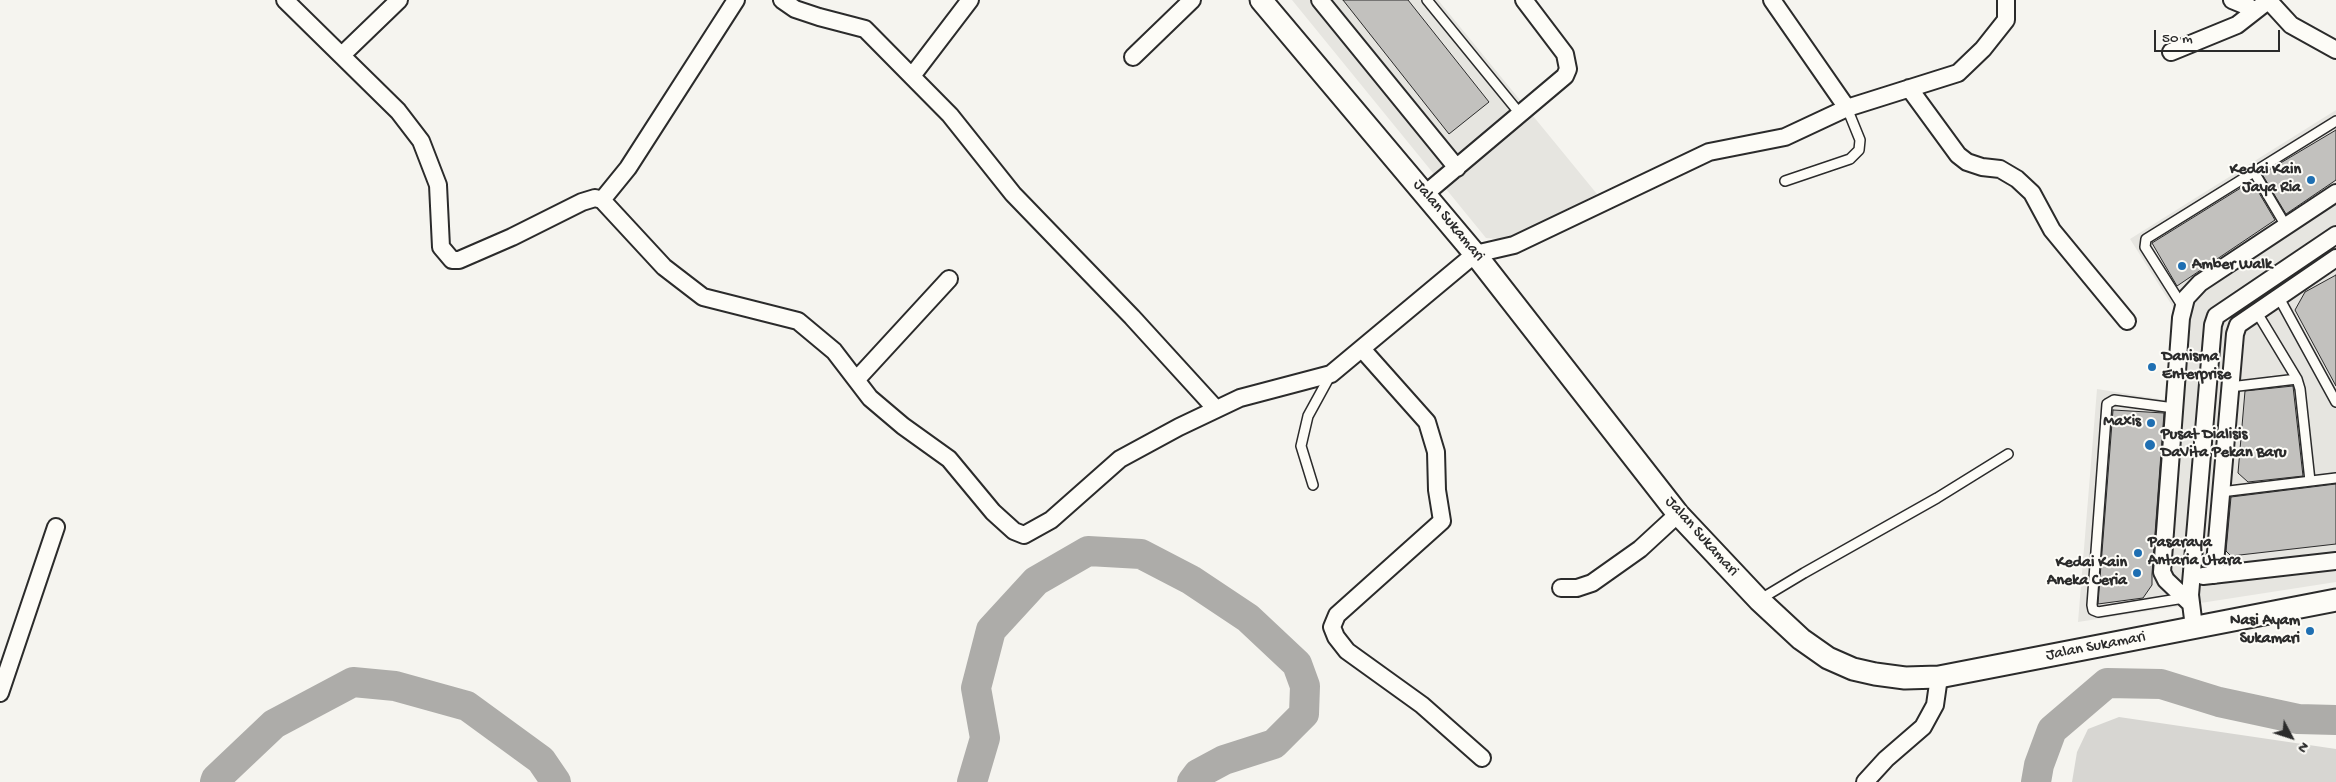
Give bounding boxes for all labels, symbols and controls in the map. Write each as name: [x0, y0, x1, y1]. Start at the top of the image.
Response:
scale bar: [2156, 20, 2282, 52]
text: 50 m: [2162, 30, 2193, 48]
place label: Kedai Kain Jaya Ria: [2230, 161, 2301, 199]
marker: Kedai Kain Jaya Ria: [2305, 174, 2317, 186]
street label: Jalan Sukamari: [1408, 176, 1488, 266]
place label: Amber Walk: [2192, 256, 2272, 276]
marker: Amber Walk: [2176, 260, 2188, 272]
place label: Danisma Enterprise: [2162, 348, 2231, 386]
marker: Danisma Enterprise: [2146, 361, 2158, 373]
place label: Maxis: [2103, 413, 2141, 433]
marker: Maxis: [2145, 417, 2157, 429]
place label: Pusat Dialisis DaVita Pekan Baru: [2161, 426, 2287, 464]
marker: Pusat Dialisis DaVita Pekan Baru: [2143, 438, 2157, 452]
street label: Jalan Sukamari: [1660, 493, 1742, 581]
place label: Pasaraya Antaria Utara: [2148, 534, 2241, 572]
marker: Pasaraya Antaria Utara: [2132, 547, 2144, 559]
place label: Kedai Kain Aneka Ceria: [2047, 554, 2127, 592]
marker: Kedai Kain Aneka Ceria: [2131, 567, 2143, 579]
place label: Nasi Ayam Sukamari: [2230, 612, 2300, 650]
marker: Nasi Ayam Sukamari: [2304, 625, 2316, 637]
street label: Jalan Sukamari: [2044, 628, 2148, 666]
north arrow: [2266, 712, 2316, 762]
text: N: [2293, 738, 2312, 756]

